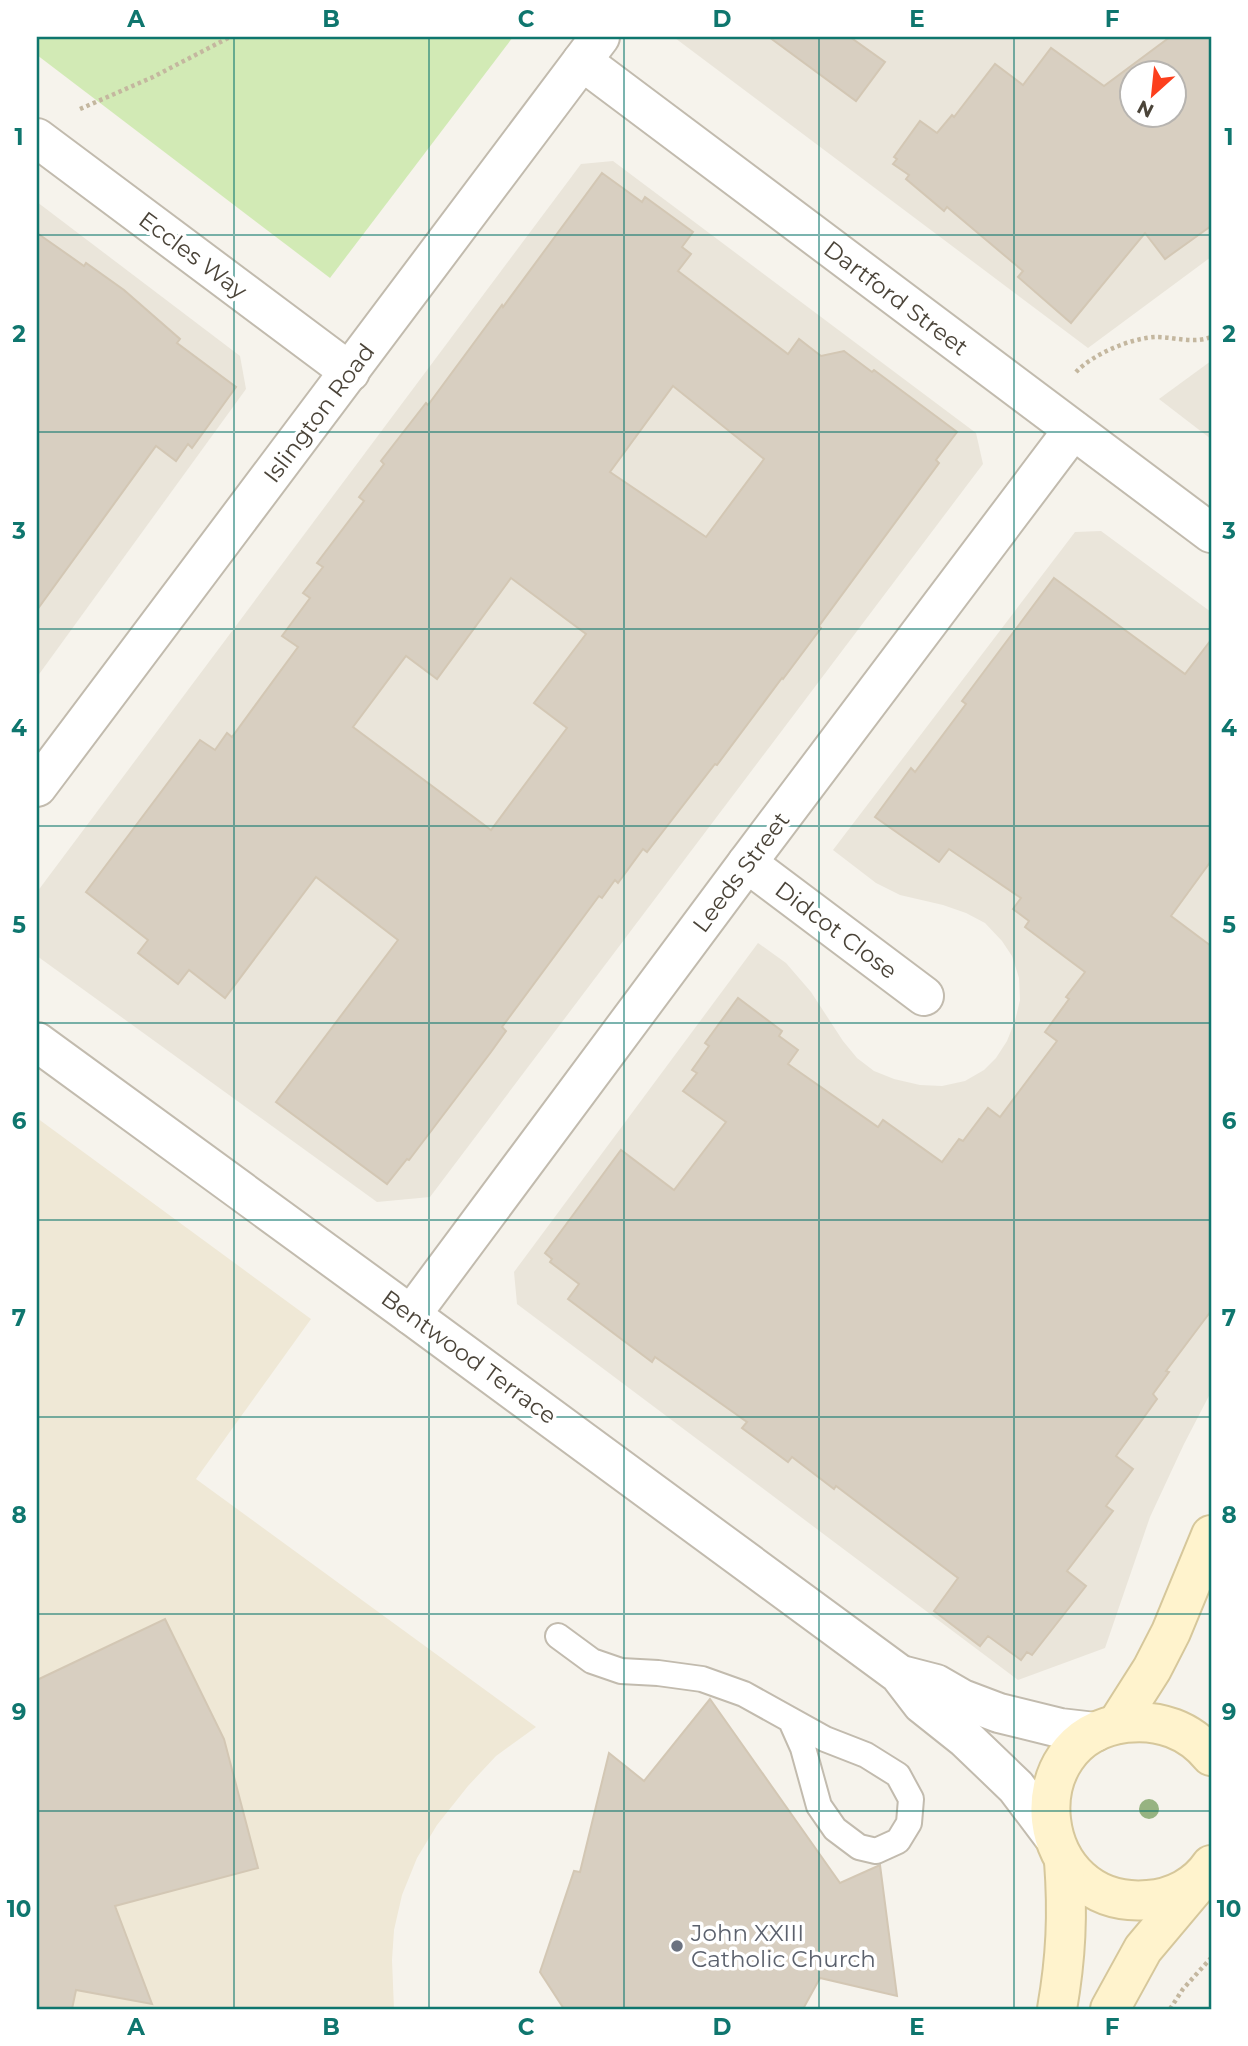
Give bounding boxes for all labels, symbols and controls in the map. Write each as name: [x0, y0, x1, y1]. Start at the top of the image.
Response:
text: A: [126, 5, 145, 33]
text: B: [322, 5, 340, 33]
text: C: [518, 5, 535, 33]
text: D: [713, 5, 732, 33]
text: E: [909, 5, 925, 33]
text: F: [1105, 5, 1120, 33]
north arrow: [1118, 60, 1188, 130]
text: N: [1133, 95, 1158, 122]
text: 1: [14, 123, 24, 151]
text: 1: [1224, 123, 1234, 151]
street label: Eccles Way: [133, 205, 253, 305]
street label: Dartford Street: [818, 235, 974, 361]
text: 2: [12, 320, 26, 348]
text: 2: [1222, 320, 1236, 348]
street label: Islington Road: [258, 338, 380, 488]
text: 3: [11, 517, 26, 545]
text: 3: [1221, 517, 1236, 545]
text: 4: [11, 714, 27, 742]
text: 4: [1221, 714, 1237, 742]
street label: Leeds Street: [687, 806, 795, 938]
street label: Didcot Close: [770, 875, 902, 985]
text: 5: [12, 911, 26, 939]
text: 5: [1222, 911, 1236, 939]
text: 6: [12, 1107, 27, 1135]
text: 6: [1222, 1107, 1237, 1135]
street label: Bentwood Terrace: [376, 1284, 562, 1430]
text: 7: [12, 1304, 26, 1332]
text: 7: [1222, 1304, 1236, 1332]
text: 8: [11, 1501, 27, 1529]
text: 8: [1221, 1501, 1237, 1529]
text: 9: [12, 1698, 26, 1726]
text: 9: [1222, 1698, 1236, 1726]
text: 10: [7, 1895, 31, 1923]
text: 10: [1217, 1895, 1241, 1923]
place label: John XXIII Catholic Church: [690, 1919, 876, 1973]
marker: John XXIII Catholic Church: [669, 1938, 685, 1954]
text: A: [126, 2013, 145, 2041]
text: B: [322, 2013, 340, 2041]
text: C: [518, 2013, 535, 2041]
text: D: [713, 2013, 732, 2041]
text: E: [909, 2013, 925, 2041]
text: F: [1105, 2013, 1120, 2041]

